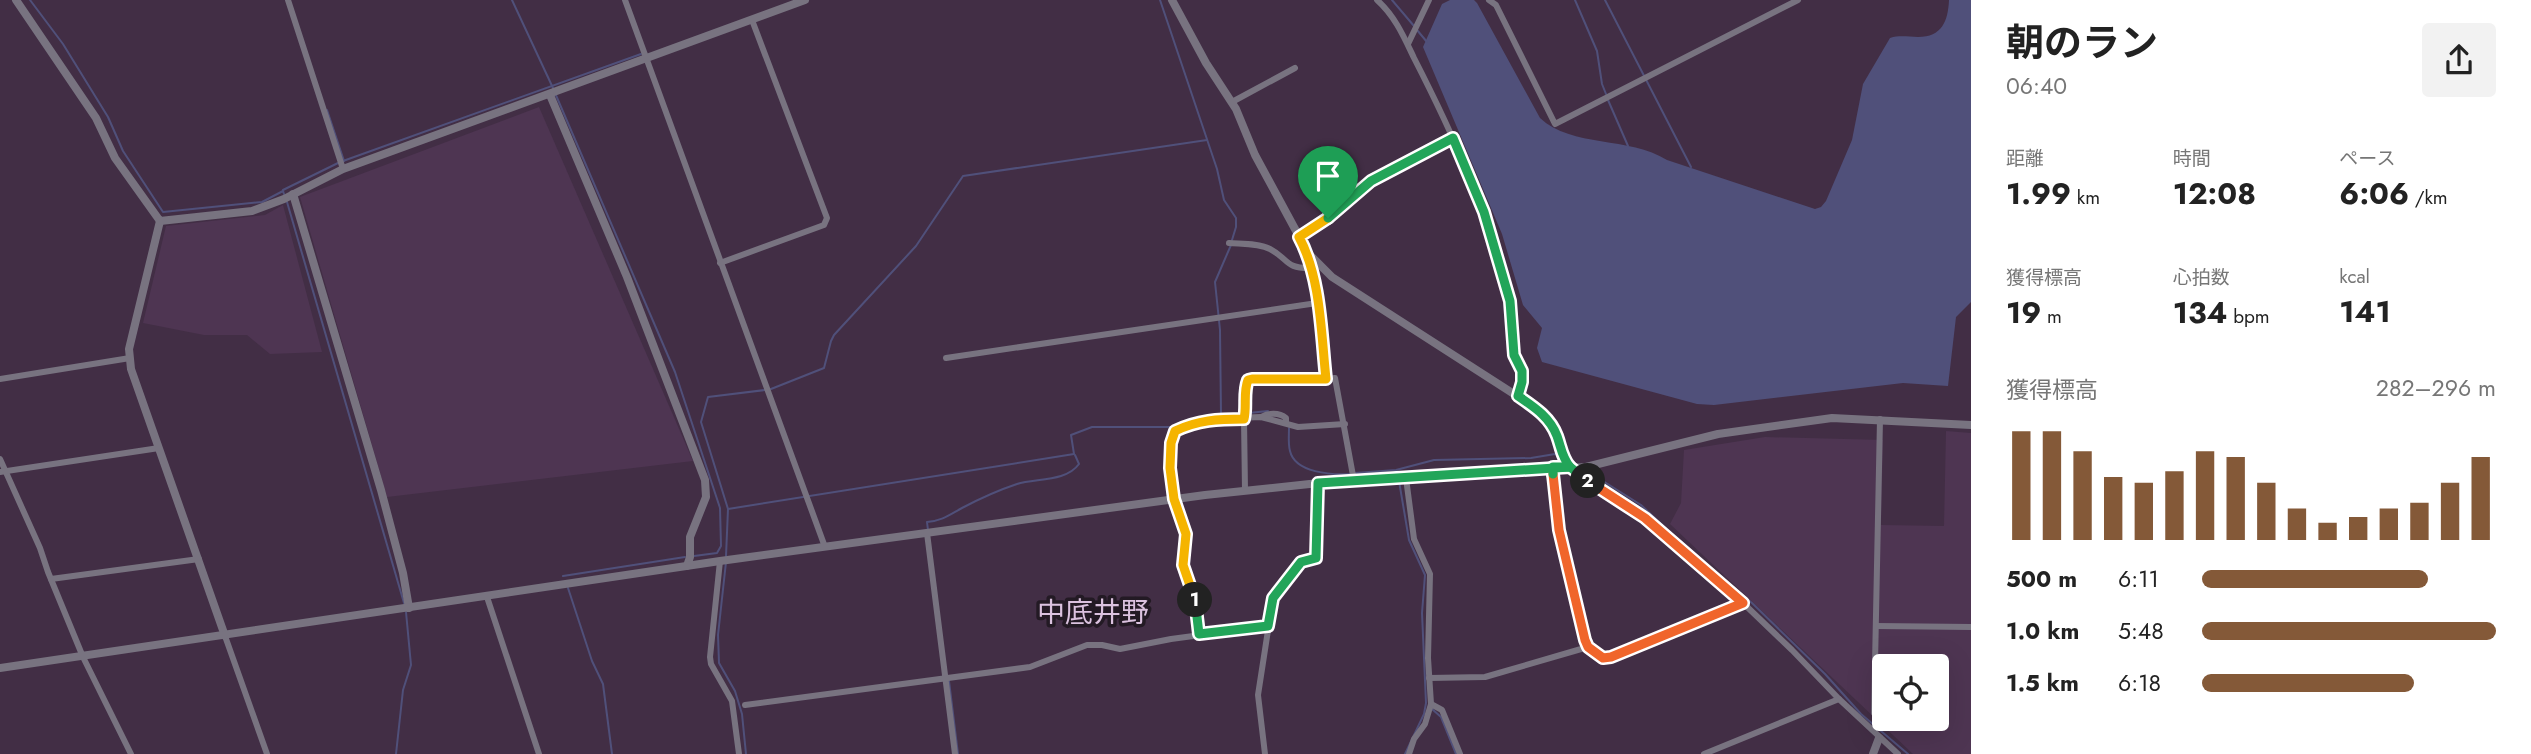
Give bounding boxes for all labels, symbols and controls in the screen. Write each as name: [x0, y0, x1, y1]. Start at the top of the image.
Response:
text: 朝のラン: [2006, 15, 2158, 70]
button: share: [2422, 23, 2496, 97]
text: 06:40: [2006, 69, 2067, 103]
text: 距離: [2006, 145, 2044, 172]
text: 時間: [2173, 145, 2211, 172]
text: ペース: [2339, 145, 2395, 172]
pin: [1298, 146, 1358, 218]
icon: arrive: [1309, 157, 1347, 195]
text: 1.99: [2006, 172, 2071, 215]
text: 12:08: [2173, 172, 2256, 215]
text: 6:06: [2339, 172, 2409, 215]
text: km: [2071, 184, 2100, 211]
text: /km: [2409, 184, 2448, 211]
text: kcal: [2339, 263, 2370, 290]
text: 獲得標高: [2006, 264, 2082, 291]
text: 心拍数: [2173, 264, 2230, 291]
text: 141: [2339, 290, 2391, 333]
text: 19: [2006, 291, 2041, 334]
text: 134: [2173, 291, 2228, 334]
text: m: [2041, 303, 2062, 330]
text: bpm: [2228, 303, 2270, 330]
text: 282–296 m: [2376, 371, 2496, 405]
text: 獲得標高: [2006, 373, 2098, 407]
pin: 2: [1570, 463, 1606, 498]
text: 2: [1581, 467, 1594, 494]
text: 500 m: [2006, 562, 2077, 596]
text: 6:11: [2118, 562, 2159, 596]
pin: 1: [1178, 582, 1212, 618]
text: 1: [1190, 586, 1199, 613]
district label: 中底井野: [1037, 592, 1149, 633]
text: 1.0 km: [2006, 614, 2079, 648]
text: 5:48: [2118, 614, 2164, 648]
map controls: [1872, 654, 1949, 731]
button: locate: [1872, 654, 1949, 731]
text: 1.5 km: [2006, 666, 2079, 700]
text: 6:18: [2118, 666, 2161, 700]

